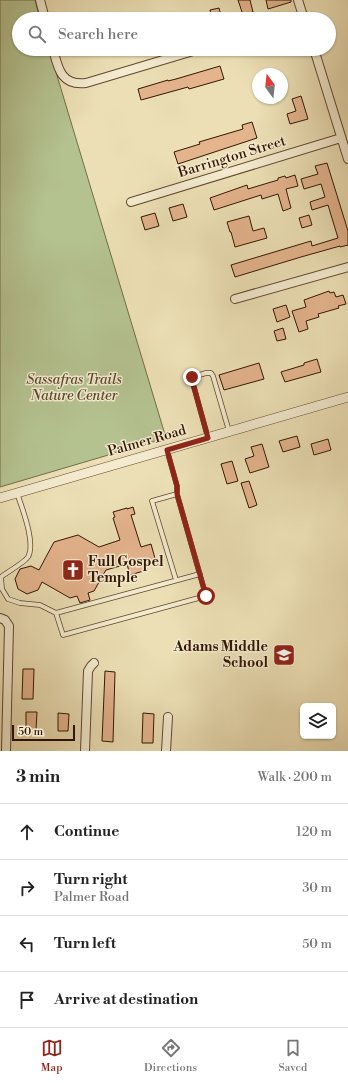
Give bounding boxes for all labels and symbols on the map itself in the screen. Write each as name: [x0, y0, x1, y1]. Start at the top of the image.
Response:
north arrow: [252, 68, 288, 104]
street label: Barrington Street: [175, 132, 288, 182]
route end: [183, 368, 201, 386]
park label: Sassafras Trails Nature Center: [26, 371, 122, 405]
street label: Palmer Road: [106, 421, 188, 461]
place label: Full Gospel Temple: [88, 553, 164, 587]
church icon: Full Gospel Temple: [60, 557, 86, 583]
route start: [197, 587, 215, 605]
place label: Adams Middle School: [173, 638, 268, 672]
school or university icon: Adams Middle School: [271, 642, 297, 668]
scale bar: [12, 723, 75, 742]

